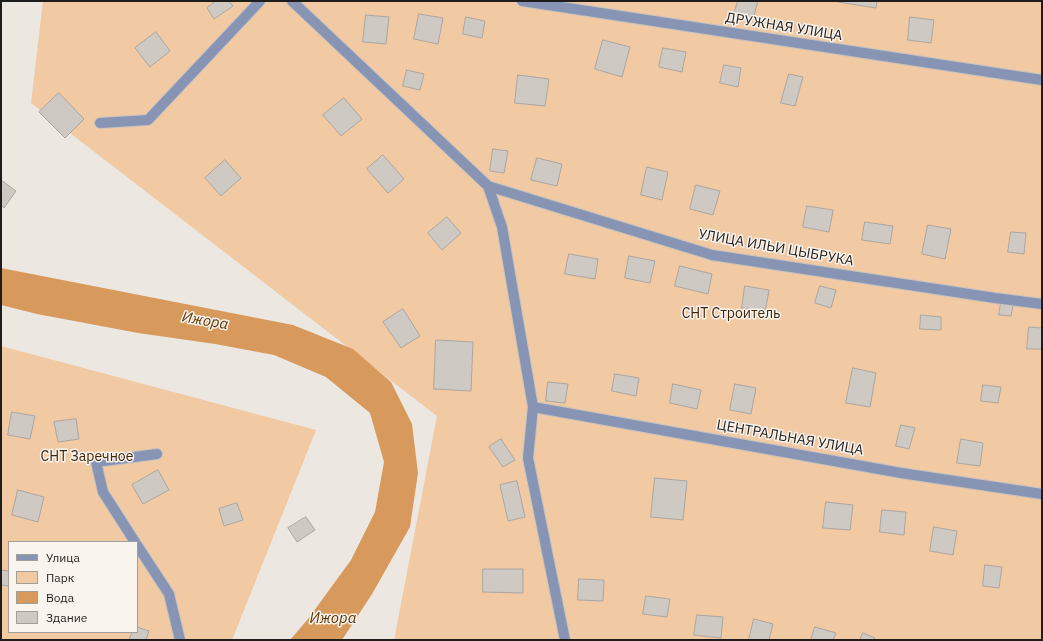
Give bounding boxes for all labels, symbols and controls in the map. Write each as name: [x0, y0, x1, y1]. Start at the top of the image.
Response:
street label: ДРУЖНАЯ УЛИЦА: [724, 9, 844, 45]
street label: УЛИЦА ИЛЬИ ЦЫБРУКА: [697, 226, 855, 270]
park label: СНТ Строитель: [682, 306, 780, 322]
water label: Ижора: [180, 308, 230, 334]
street label: ЦЕНТРАЛЬНАЯ УЛИЦА: [715, 417, 865, 459]
park label: СНТ Заречное: [41, 449, 133, 465]
legend: [8, 541, 138, 633]
text: Улица: [46, 550, 80, 565]
text: Парк: [46, 570, 74, 585]
text: Вода: [46, 590, 74, 605]
text: Здание: [46, 610, 87, 625]
water label: Ижора: [310, 610, 356, 628]

